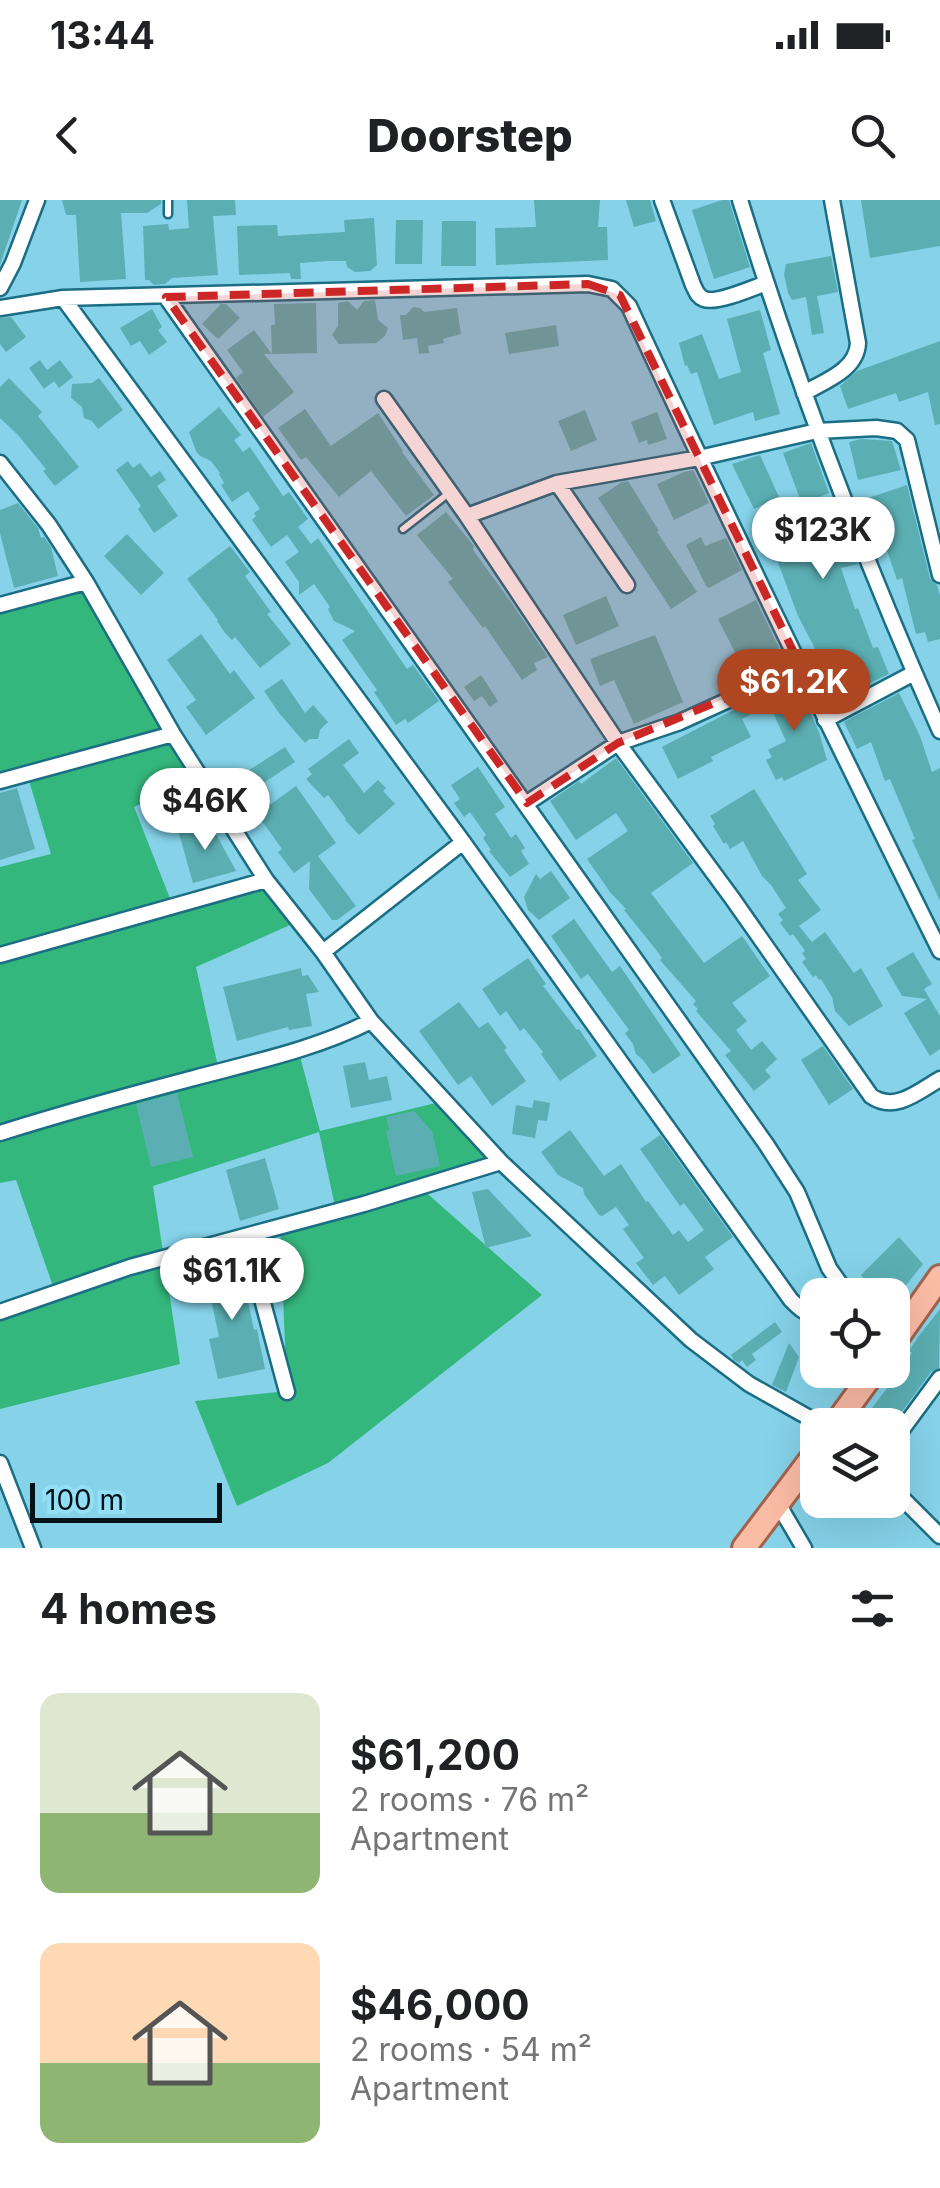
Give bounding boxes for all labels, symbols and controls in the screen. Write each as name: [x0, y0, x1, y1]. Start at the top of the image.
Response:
text: 13:44: [50, 12, 155, 58]
icon: back: [40, 108, 95, 163]
text: Doorstep: [367, 108, 573, 163]
icon: search: [845, 108, 900, 163]
pin: $123K: [753, 497, 893, 582]
text: $123K: [774, 510, 872, 549]
pin: $61.2K: [713, 649, 875, 734]
text: $61.2K: [739, 662, 849, 701]
pin: $46K: [146, 768, 264, 853]
text: $46K: [162, 781, 248, 820]
pin: $61.1K: [151, 1238, 313, 1323]
text: $61.1K: [182, 1251, 282, 1290]
map controls: [800, 1278, 910, 1518]
button: locate: [800, 1278, 910, 1388]
button: layers: [800, 1408, 910, 1518]
scale bar: [30, 1478, 222, 1522]
text: 100 m: [45, 1483, 124, 1517]
icon: filters: [845, 1581, 900, 1636]
text: 4 homes: [40, 1583, 217, 1634]
text: $61,200: [350, 1729, 520, 1780]
icon: home: [120, 1733, 240, 1853]
text: 2 rooms · 76 m²: [350, 1780, 589, 1819]
text: Apartment: [350, 1819, 509, 1858]
text: $46,000: [350, 1979, 530, 2030]
icon: home: [120, 1983, 240, 2103]
text: 2 rooms · 54 m²: [350, 2030, 592, 2069]
text: Apartment: [350, 2069, 509, 2108]

